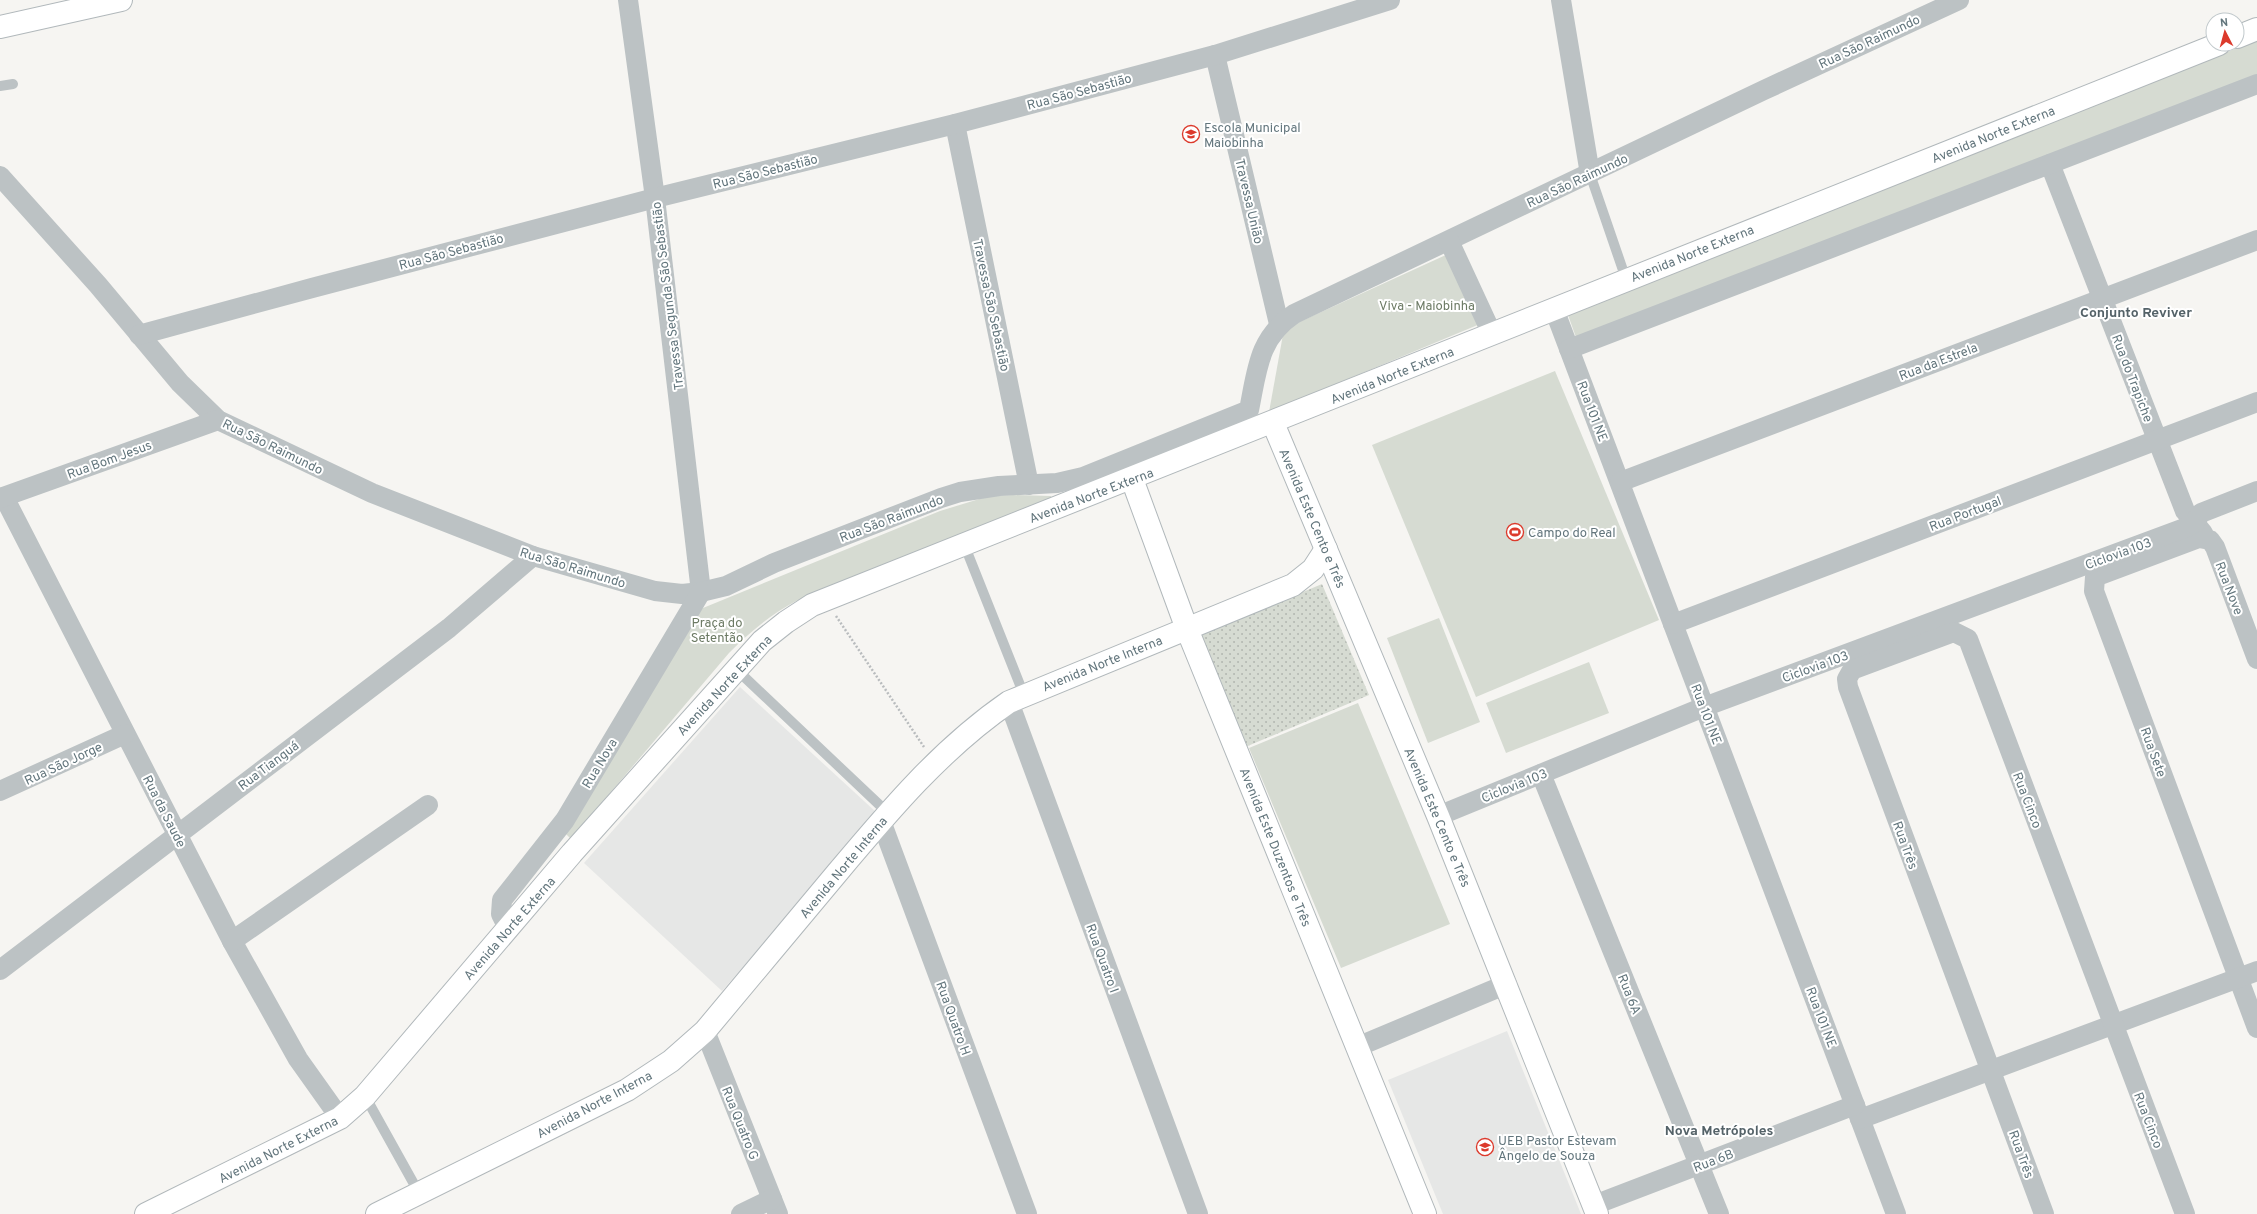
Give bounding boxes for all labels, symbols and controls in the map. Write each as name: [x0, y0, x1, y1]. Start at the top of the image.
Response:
street label: Rua São Raimundo: [1817, 12, 1923, 73]
north arrow: [2205, 12, 2245, 52]
text: N: [2219, 16, 2229, 30]
street label: Rua São Sebastião: [1025, 71, 1134, 115]
street label: Avenida Norte Externa: [1930, 104, 2058, 168]
place label: Escola Municipal Maiobinha: [1204, 121, 1301, 152]
school or university icon: Escola Municipal Maiobinha: [1181, 124, 1201, 144]
street label: Rua São Raimundo: [1525, 151, 1631, 212]
street label: Rua São Sebastião: [711, 152, 820, 194]
street label: Travessa União: [1230, 157, 1266, 246]
street label: Travessa Segunda São Sebastião: [649, 201, 688, 391]
street label: Avenida Norte Externa: [1629, 223, 1757, 287]
street label: Rua São Sebastião: [397, 231, 506, 275]
street label: Travessa São Sebastião: [968, 238, 1012, 373]
park label: Viva - Maiobinha: [1379, 299, 1475, 315]
district label: Conjunto Reviver: [2080, 305, 2192, 322]
street label: Rua do Trapiche: [2107, 333, 2155, 425]
street label: Rua da Estrela: [1897, 341, 1980, 385]
street label: Avenida Norte Externa: [1329, 345, 1457, 409]
street label: Rua 101 NE: [1572, 379, 1610, 444]
street label: Rua São Raimundo: [219, 417, 325, 479]
street label: Rua Bom Jesus: [65, 438, 154, 484]
street label: Avenida Este Cento e Três: [1274, 447, 1348, 591]
street label: Avenida Norte Externa: [1027, 466, 1156, 528]
street label: Rua São Raimundo: [838, 493, 946, 547]
street label: Rua Portugal: [1927, 494, 2004, 536]
sports icon: Campo do Real: [1505, 522, 1525, 542]
place label: Campo do Real: [1528, 526, 1616, 542]
street label: Ciclovia 103: [2083, 535, 2154, 574]
street label: Rua São Raimundo: [518, 545, 627, 593]
street label: Rua Nove: [2211, 560, 2246, 618]
park label: Praça do Setentão: [691, 616, 743, 647]
street label: Avenida Norte Externa: [675, 633, 776, 740]
street label: Avenida Norte Interna: [1040, 633, 1165, 696]
street label: Ciclovia 103: [1780, 648, 1851, 687]
street label: Rua 101 NE: [1686, 682, 1724, 747]
street label: Rua Sete: [2136, 726, 2169, 780]
street label: Rua Nova: [580, 736, 622, 792]
street label: Rua Tianguá: [236, 738, 303, 795]
street label: Rua São Jorge: [22, 740, 105, 790]
street label: Avenida Este Cento e Três: [1399, 746, 1473, 890]
street label: Avenida Este Duzentos e Três: [1235, 766, 1313, 930]
street label: Ciclovia 103: [1479, 766, 1550, 807]
street label: Rua Cinco: [2008, 770, 2044, 831]
street label: Rua da Saude: [138, 773, 188, 851]
street label: Avenida Norte Interna: [797, 814, 892, 923]
street label: Rua Três: [1888, 820, 1920, 872]
street label: Avenida Norte Externa: [461, 874, 560, 984]
street label: Rua Quatro I: [1081, 922, 1121, 995]
street label: Rua 6A: [1613, 972, 1644, 1017]
street label: Rua Quatro H: [931, 979, 973, 1058]
street label: Rua 101 NE: [1801, 985, 1839, 1050]
street label: Avenida Norte Interna: [535, 1069, 655, 1143]
street label: Rua Quatro G: [717, 1085, 761, 1163]
street label: Rua Cinco: [2129, 1090, 2165, 1151]
street label: Avenida Norte Externa: [217, 1114, 341, 1188]
district label: Nova Metrópoles: [1665, 1123, 1773, 1140]
street label: Rua Três: [2004, 1129, 2036, 1181]
place label: UEB Pastor Estevam Ângelo de Souza: [1498, 1134, 1617, 1165]
school or university icon: UEB Pastor Estevam Ângelo de Souza: [1475, 1137, 1495, 1157]
street label: Rua 6B: [1691, 1147, 1736, 1177]

